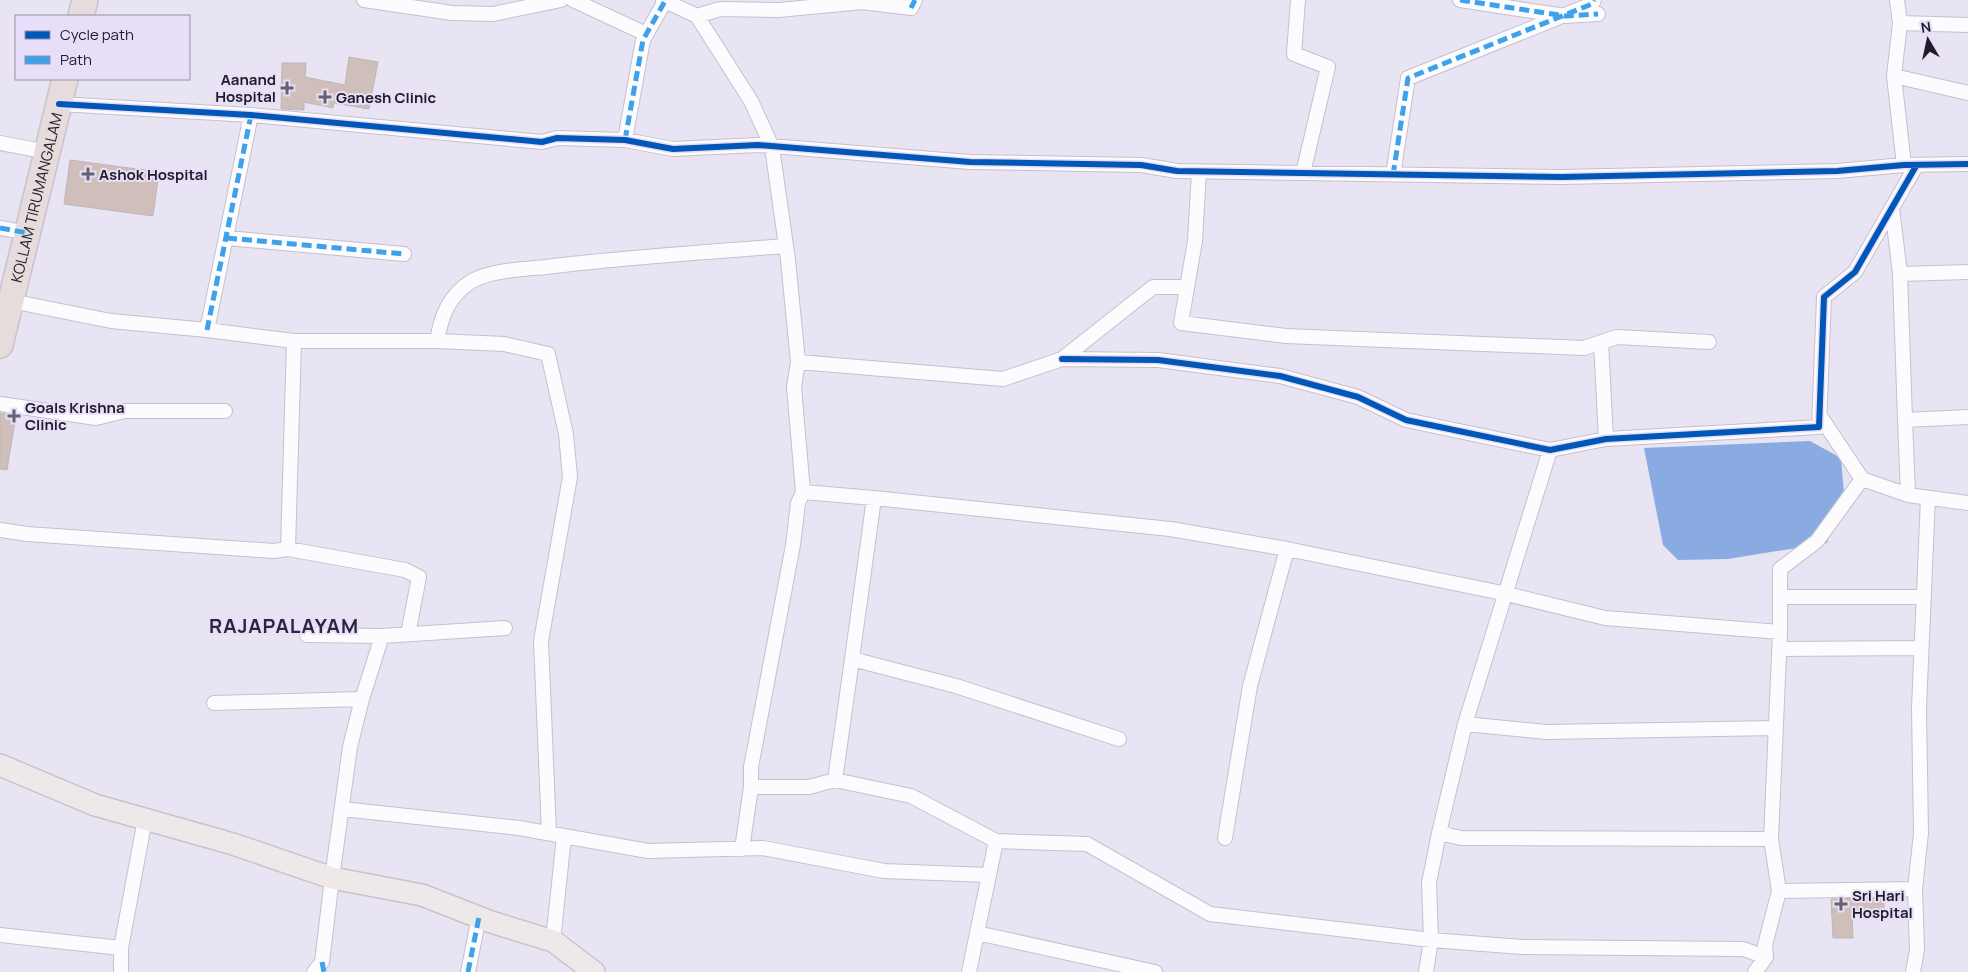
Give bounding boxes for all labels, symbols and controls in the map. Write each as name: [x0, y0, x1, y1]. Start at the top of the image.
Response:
legend: [15, 15, 190, 80]
north arrow: [1903, 15, 1953, 65]
text: N: [1919, 16, 1932, 37]
text: Cycle path: [60, 24, 134, 45]
text: Path: [60, 49, 92, 70]
place label: Aanand Hospital: [215, 69, 276, 107]
marker: Aanand Hospital: [280, 81, 294, 95]
place label: Ganesh Clinic: [336, 87, 436, 108]
marker: Ganesh Clinic: [318, 90, 332, 104]
street label: KOLLAM TIRUMANGALAM: [5, 110, 67, 284]
place label: Ashok Hospital: [99, 164, 208, 185]
marker: Ashok Hospital: [81, 167, 95, 181]
place label: Goals Krishna Clinic: [25, 397, 125, 435]
marker: Goals Krishna Clinic: [7, 409, 21, 423]
district label: RAJAPALAYAM: [209, 612, 359, 639]
place label: Sri Hari Hospital: [1852, 885, 1913, 923]
marker: Sri Hari Hospital: [1834, 897, 1848, 911]

